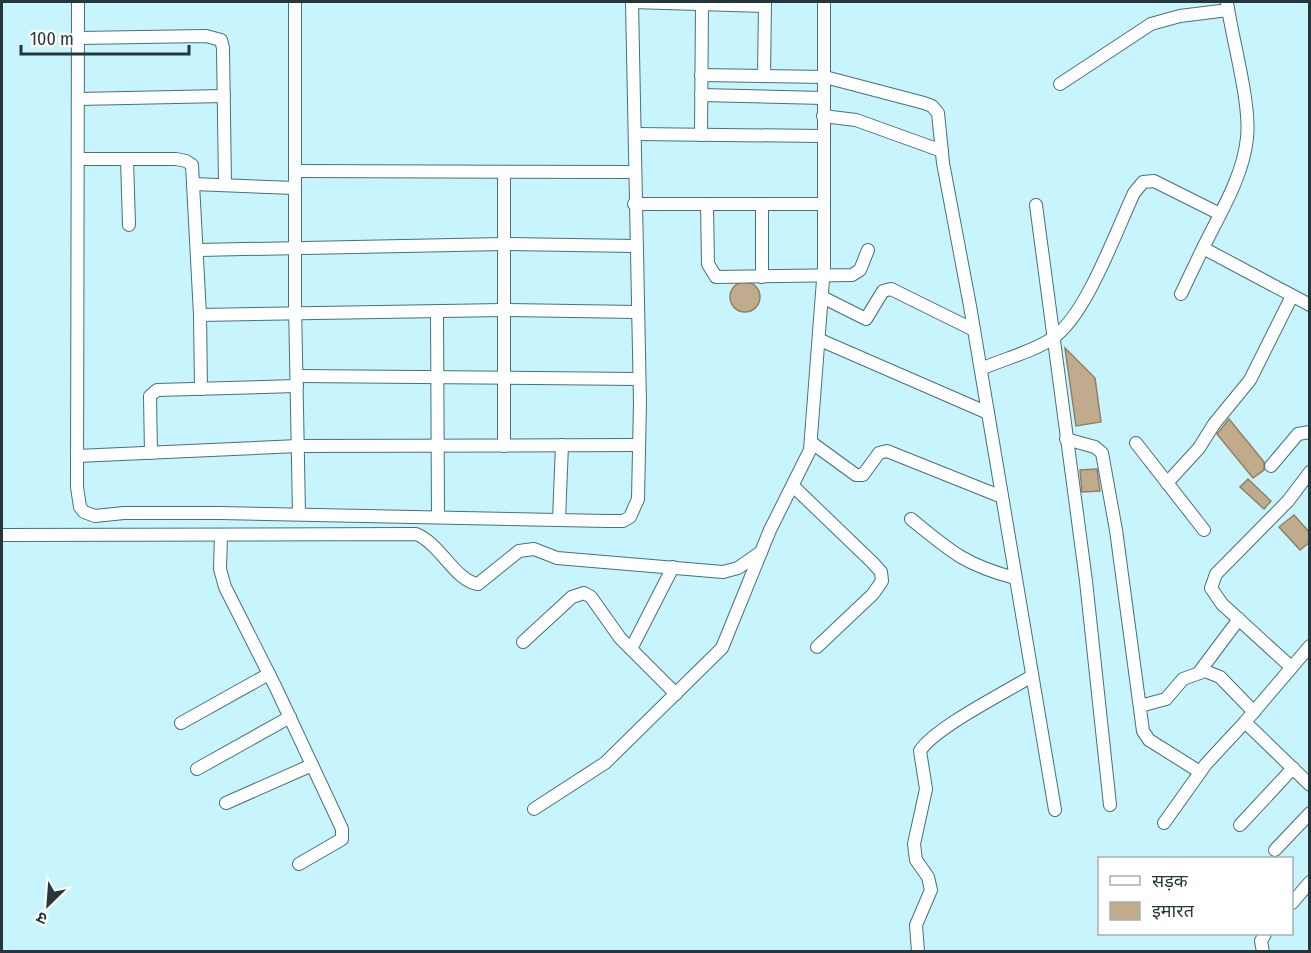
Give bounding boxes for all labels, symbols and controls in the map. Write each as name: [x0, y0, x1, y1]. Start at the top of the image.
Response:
scale bar: [21, 18, 189, 56]
text: 100 m: [30, 28, 74, 50]
legend: [1098, 857, 1293, 935]
text: सड़क: [1152, 870, 1189, 892]
north arrow: [18, 875, 78, 935]
text: इमारत: [1152, 900, 1195, 922]
text: उ: [33, 907, 50, 929]

